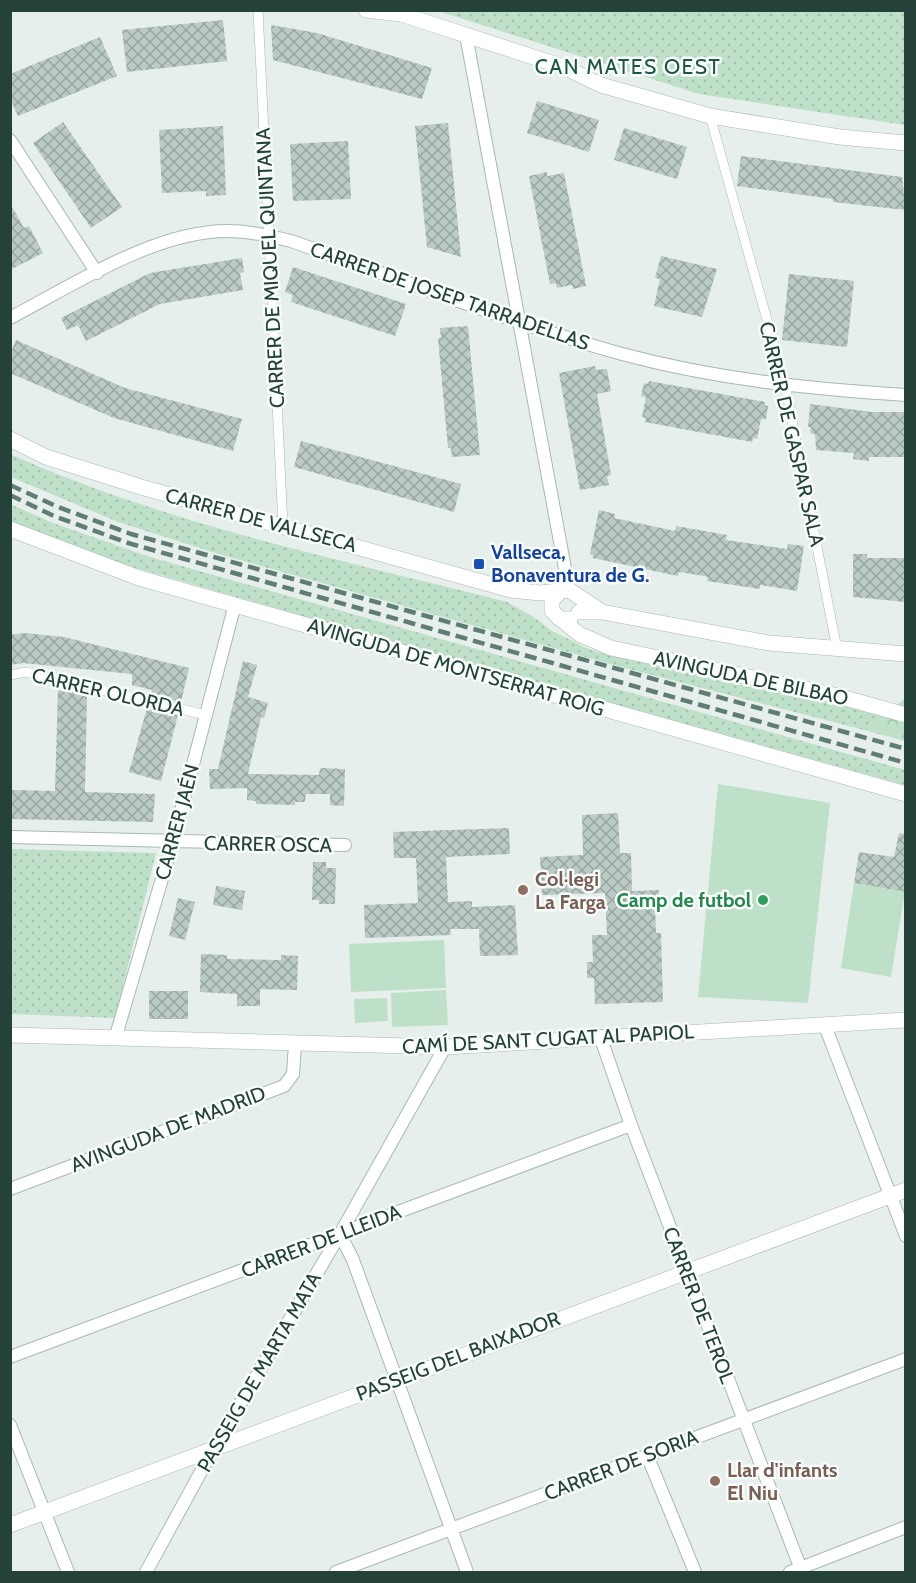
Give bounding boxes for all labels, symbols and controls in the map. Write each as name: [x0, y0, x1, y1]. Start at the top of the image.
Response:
district label: CAN MATES OEST: [535, 54, 721, 79]
street label: CARRER DE MIQUEL QUINTANA: [251, 127, 289, 409]
street label: CARRER DE JOSEP TARRADELLAS: [307, 237, 593, 355]
street label: CARRER DE GASPAR SALA: [754, 319, 830, 549]
street label: CARRER DE VALLSECA: [163, 483, 360, 557]
place label: Vallseca, Bonaventura de G.: [491, 540, 649, 587]
marker: Vallseca, Bonaventura de G.: [472, 557, 486, 571]
street label: AVINGUDA DE MONTSERRAT ROIG: [305, 613, 607, 721]
street label: AVINGUDA DE BILBAO: [651, 646, 851, 710]
street label: CARRER OLORDA: [30, 663, 187, 721]
street label: CARRER JAÉN: [150, 761, 204, 883]
street label: CARRER OSCA: [204, 831, 333, 857]
place label: Col·legi La Farga: [535, 867, 606, 914]
marker: Col·legi La Farga: [516, 883, 530, 897]
place label: Camp de futbol: [617, 888, 751, 912]
marker: Camp de futbol: [756, 893, 770, 907]
street label: CAMÍ DE SANT CUGAT AL PAPIOL: [402, 1019, 694, 1059]
street label: AVINGUDA DE MADRID: [67, 1081, 269, 1177]
street label: CARRER DE LLEIDA: [238, 1199, 405, 1283]
street label: CARRER DE TEROL: [658, 1223, 740, 1387]
street label: PASSEIG DE MARTA MATA: [192, 1267, 326, 1476]
street label: PASSEIG DEL BAIXADOR: [353, 1306, 563, 1406]
street label: CARRER DE SORIA: [541, 1424, 702, 1505]
place label: Llar d'infants El Niu: [727, 1458, 837, 1505]
marker: Llar d'infants El Niu: [708, 1474, 722, 1488]

